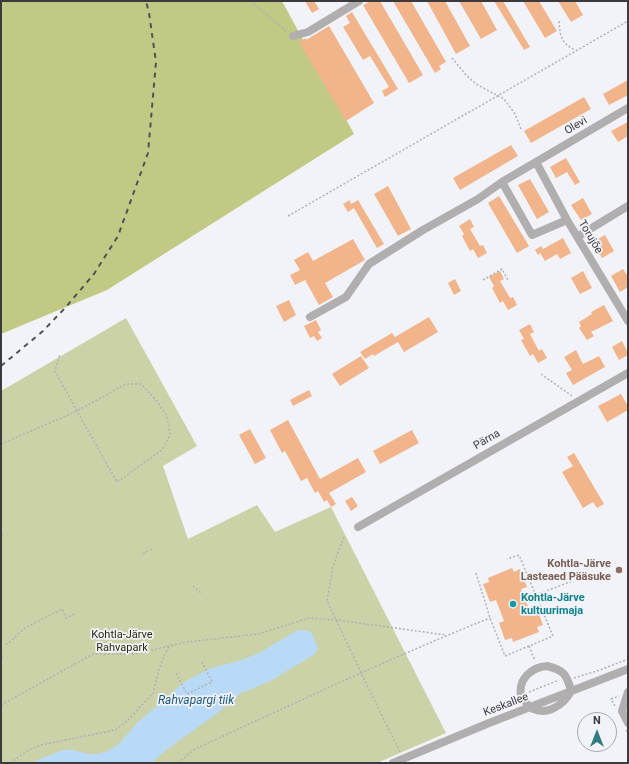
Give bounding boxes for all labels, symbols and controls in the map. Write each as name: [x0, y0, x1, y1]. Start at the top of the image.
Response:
street label: Olevi: [562, 114, 590, 138]
street label: Torujõe: [575, 218, 605, 256]
street label: Pärna: [471, 427, 503, 453]
place label: Kohtla-Järve Lasteaed Pääsuke: [521, 557, 611, 583]
marker: Kohtla-Järve Lasteaed Pääsuke: [614, 565, 624, 575]
place label: Kohtla-Järve kultuurimaja: [521, 591, 585, 617]
marker: Kohtla-Järve kultuurimaja: [508, 599, 518, 609]
park label: Kohtla-Järve Rahvapark: [91, 628, 153, 654]
street label: Keskallee: [482, 690, 530, 720]
water label: Rahvapargi tiik: [158, 694, 234, 708]
north arrow: [577, 712, 617, 752]
text: N: [593, 714, 601, 727]

